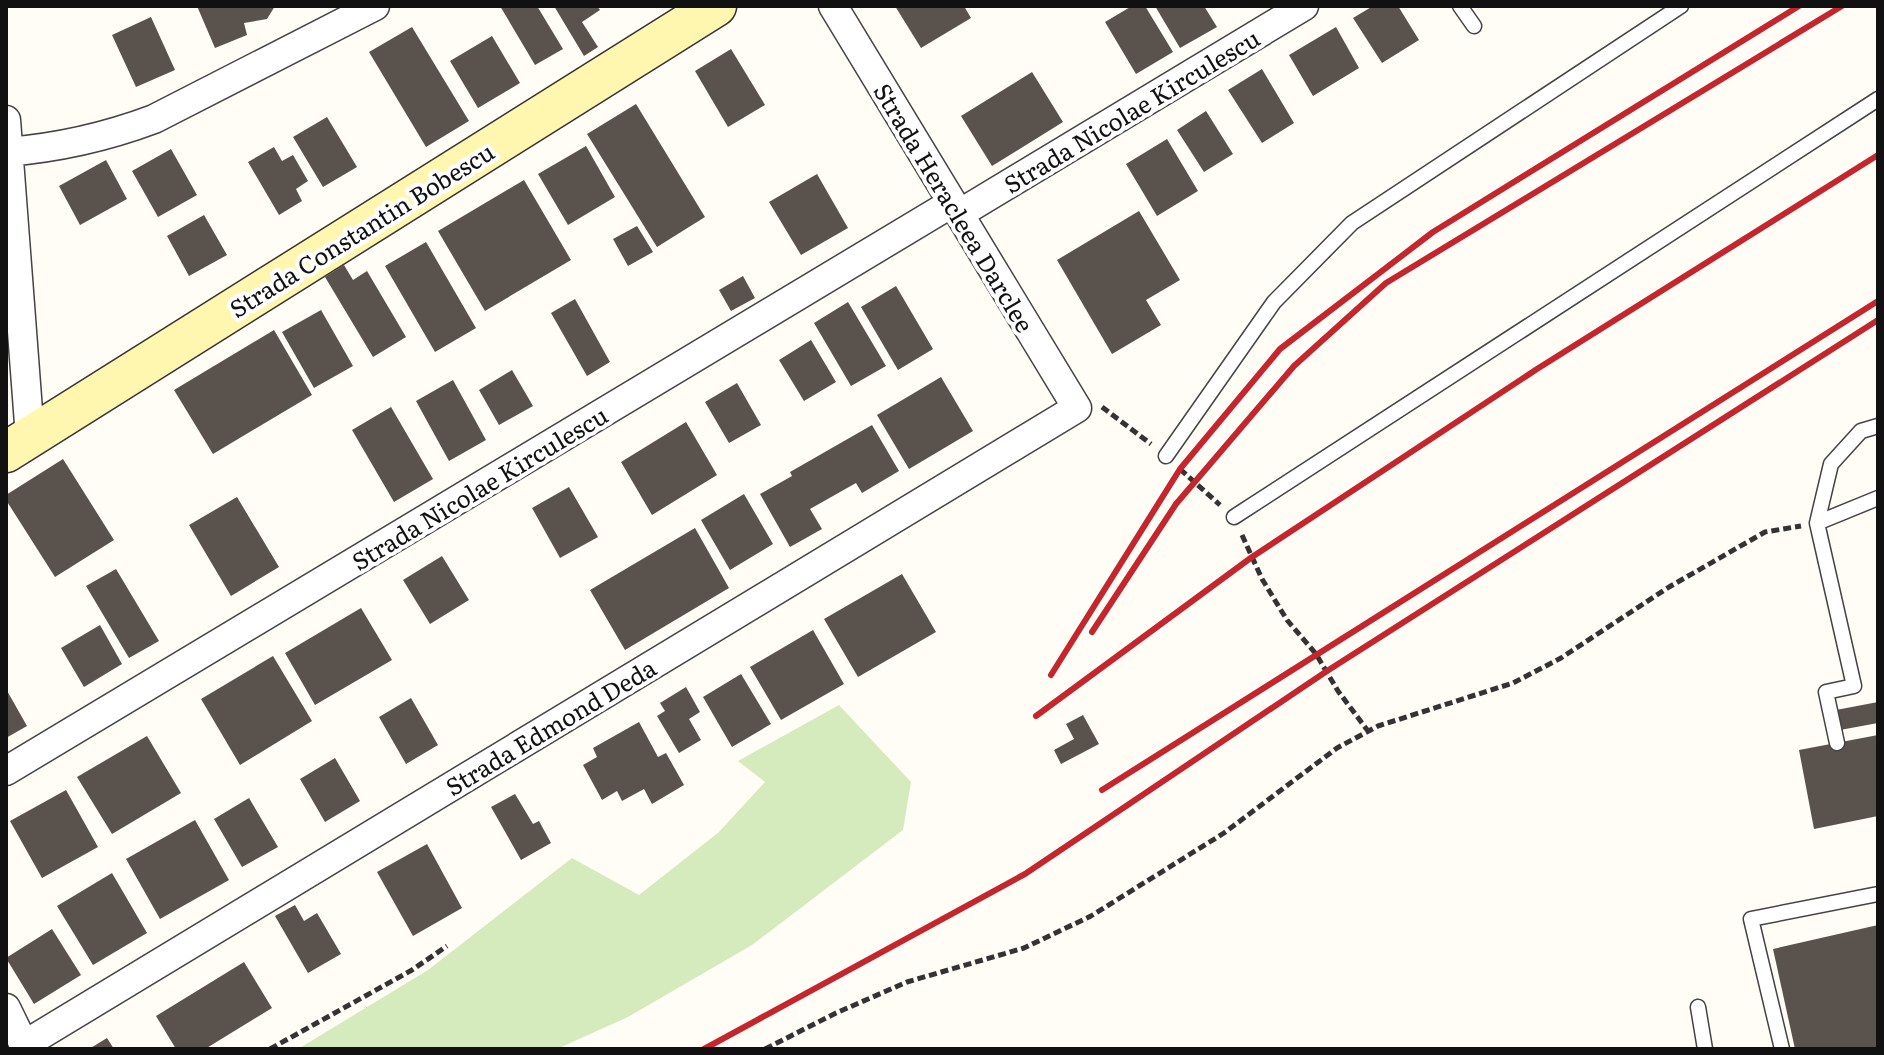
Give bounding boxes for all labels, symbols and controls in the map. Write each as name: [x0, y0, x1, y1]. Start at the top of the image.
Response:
street label: Strada Nicolae Kirculescu: [996, 20, 1266, 200]
street label: Strada Heracleea Darclee: [867, 76, 1043, 338]
street label: Strada Constantin Bobescu: [222, 133, 500, 325]
street label: Strada Nicolae Kirculescu: [344, 397, 614, 577]
street label: Strada Edmond Deda: [438, 649, 662, 803]

